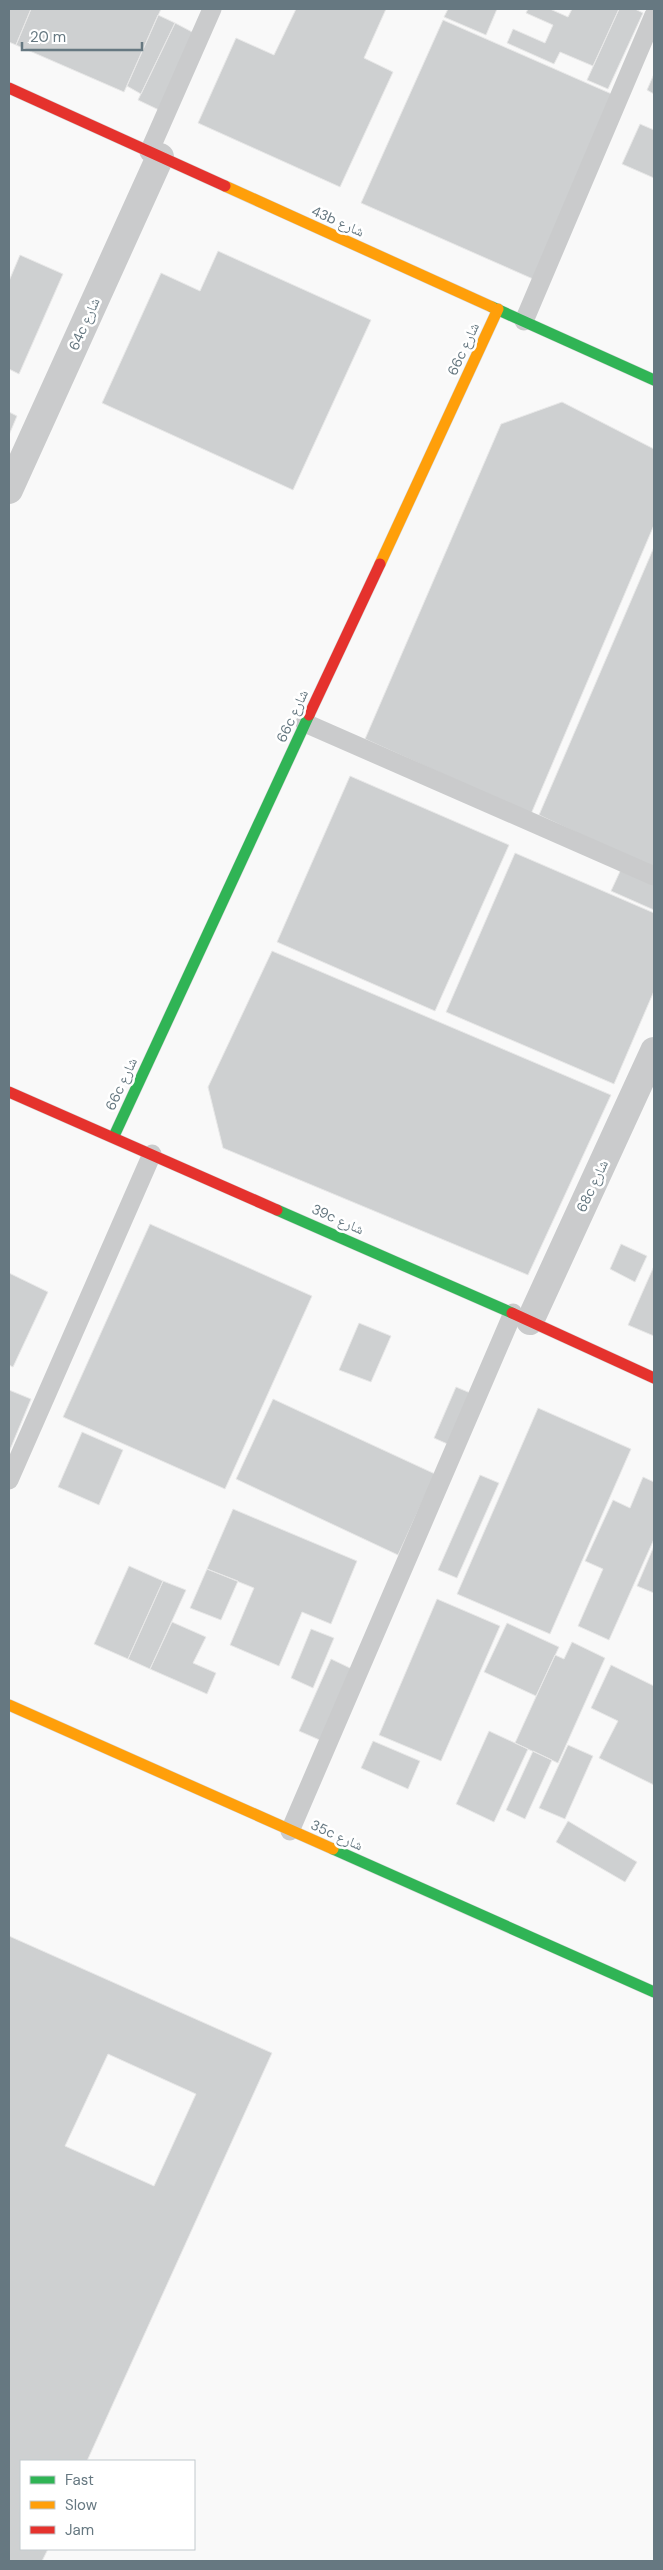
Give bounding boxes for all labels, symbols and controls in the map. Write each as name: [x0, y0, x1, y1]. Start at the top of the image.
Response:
scale bar: [22, 20, 142, 52]
text: 20 m: [30, 27, 66, 47]
street label: 43b شارع: [308, 201, 367, 242]
street label: 64c شارع: [64, 295, 104, 353]
street label: 66c شارع: [443, 320, 484, 379]
street label: 66c شارع: [272, 687, 313, 746]
street label: 66c شارع: [101, 1055, 142, 1114]
street label: 68c شارع: [572, 1157, 613, 1215]
street label: 39c شارع: [309, 1200, 367, 1239]
street label: 35c شارع: [308, 1816, 366, 1855]
legend: [20, 2460, 195, 2550]
text: Fast: [65, 2470, 94, 2490]
text: Slow: [65, 2495, 98, 2515]
text: Jam: [65, 2520, 94, 2540]

